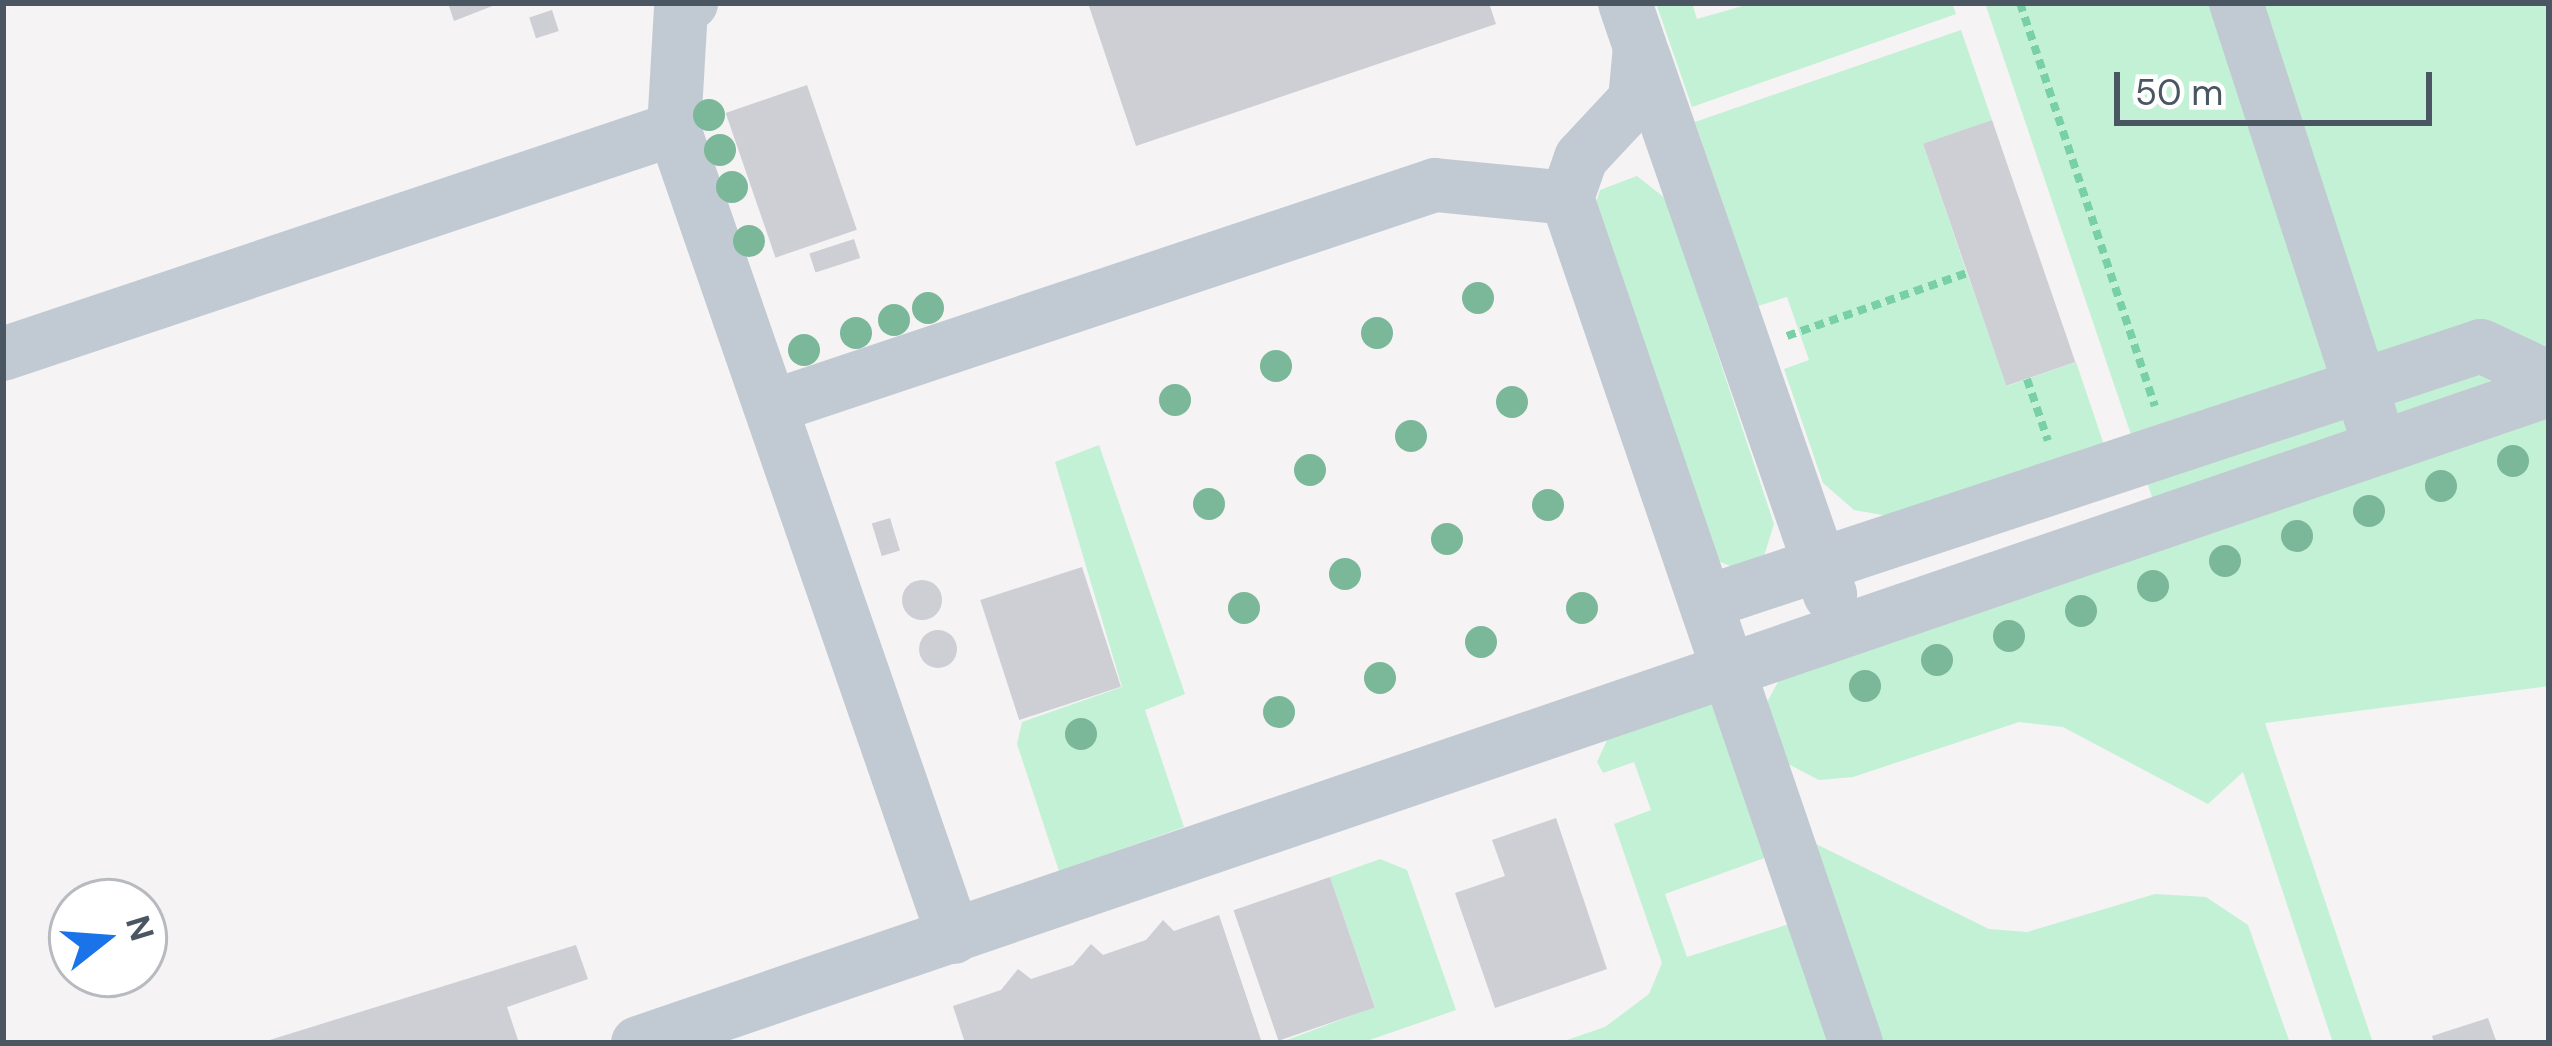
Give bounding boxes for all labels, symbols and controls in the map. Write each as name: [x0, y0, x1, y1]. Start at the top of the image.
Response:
scale bar: [2120, 48, 2438, 122]
text: 50 m: [2135, 69, 2223, 116]
north arrow: [48, 878, 168, 998]
text: N: [116, 910, 164, 946]

